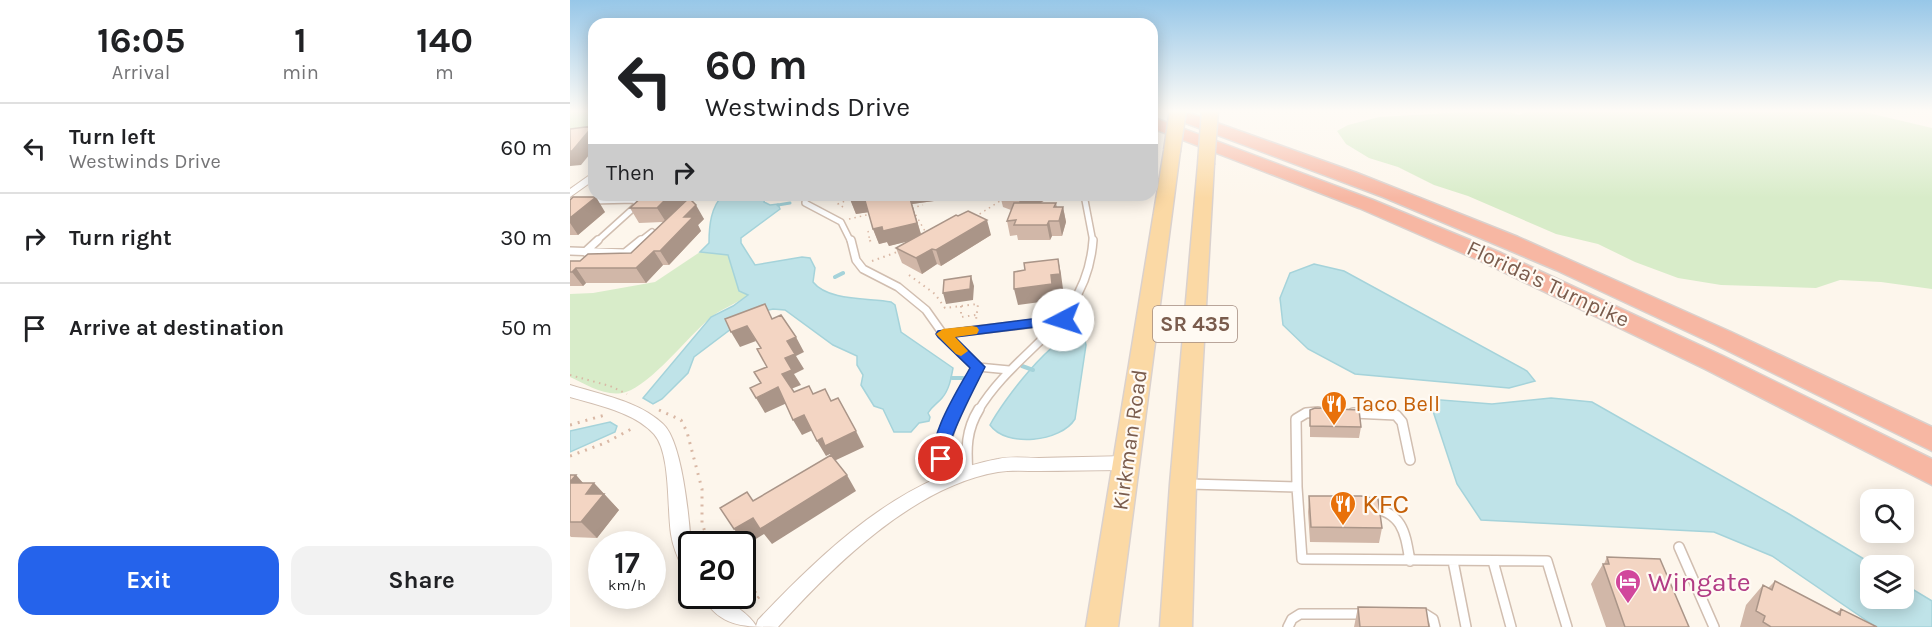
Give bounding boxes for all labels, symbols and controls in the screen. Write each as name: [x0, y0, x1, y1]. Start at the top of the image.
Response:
text: 16:05: [97, 19, 185, 61]
text: 1: [294, 19, 307, 61]
text: 140: [416, 19, 473, 61]
text: 60 m: [705, 40, 808, 90]
icon: left: [606, 42, 684, 120]
text: Arrival: [112, 61, 170, 84]
text: min: [282, 61, 319, 84]
text: m: [435, 61, 454, 84]
text: Westwinds Drive: [705, 91, 910, 123]
text: Turn left: [69, 124, 156, 150]
icon: left: [18, 132, 51, 165]
text: 60 m: [501, 135, 552, 161]
text: Westwinds Drive: [69, 150, 221, 173]
icon: right: [667, 156, 700, 189]
text: Then: [606, 160, 655, 186]
icon: right: [18, 222, 51, 255]
text: Turn right: [69, 225, 172, 251]
text: 30 m: [500, 225, 552, 251]
street label: Florida's Turnpike: [1463, 235, 1633, 333]
position arrow: [1031, 288, 1095, 352]
road number: SR 435: [1153, 306, 1237, 342]
icon: arrive: [18, 312, 51, 345]
text: Arrive at destination: [69, 315, 284, 341]
text: 50 m: [501, 315, 552, 341]
street label: Kirkman Road: [1107, 368, 1153, 512]
restaurant icon: Taco Bell: [1319, 389, 1349, 427]
place label: Taco Bell: [1353, 391, 1440, 417]
pin: [915, 433, 966, 484]
icon: arrive: [924, 442, 957, 475]
place label: KFC: [1362, 488, 1409, 520]
restaurant icon: KFC: [1328, 489, 1358, 527]
map controls: [1860, 489, 1914, 609]
button: search: [1860, 489, 1914, 543]
speed limit sign: 20: [678, 531, 756, 609]
text: 17: [614, 545, 640, 581]
button: Exit: [18, 546, 279, 615]
button: Share: [291, 546, 552, 615]
button: layers: [1860, 555, 1914, 609]
place label: Wingate: [1648, 566, 1751, 598]
hotel icon: Wingate: [1613, 567, 1643, 605]
text: km/h: [608, 576, 646, 594]

